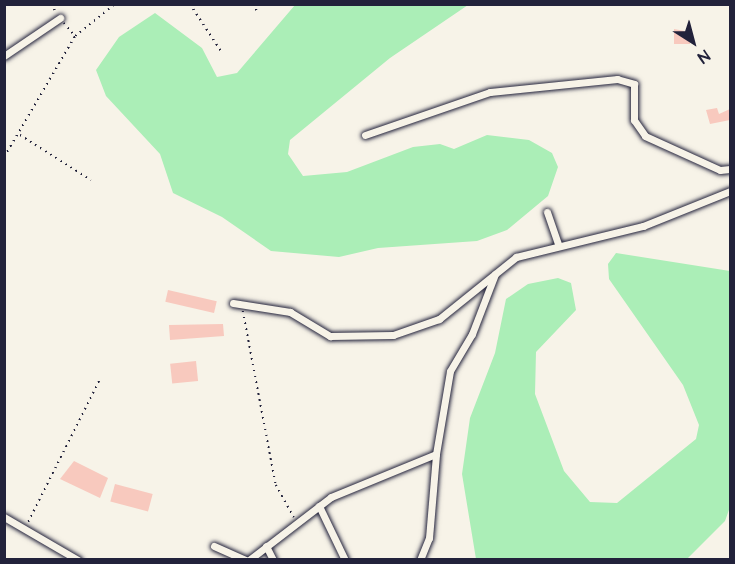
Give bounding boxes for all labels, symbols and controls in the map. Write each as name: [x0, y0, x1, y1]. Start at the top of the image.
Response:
north arrow: [663, 12, 723, 72]
text: N: [693, 45, 714, 68]

